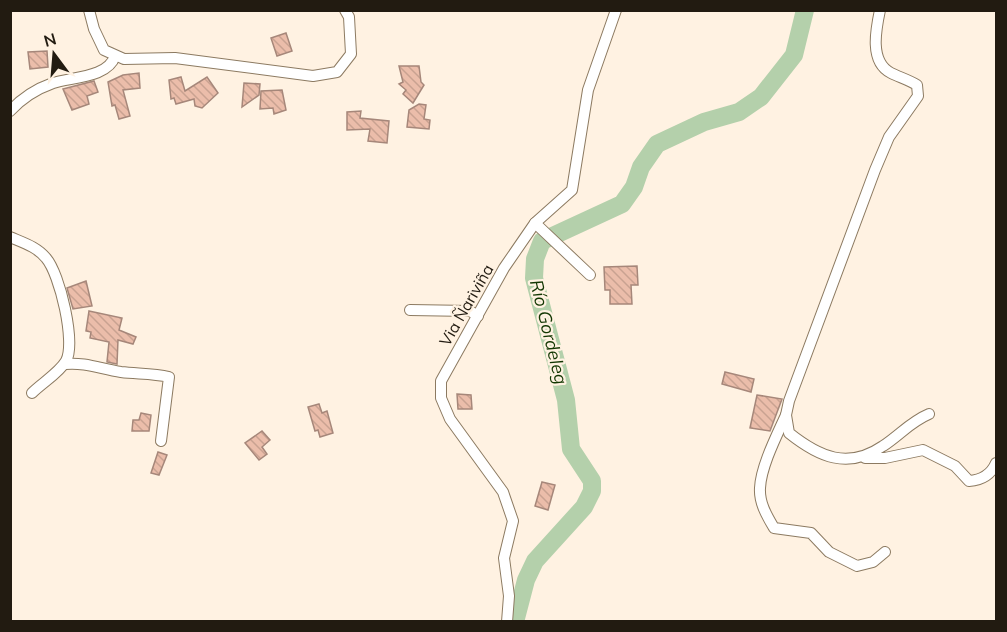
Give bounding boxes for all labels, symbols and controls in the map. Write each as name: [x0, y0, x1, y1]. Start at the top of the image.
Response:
north arrow: [24, 24, 84, 84]
text: N: [41, 28, 58, 51]
street label: Via Ñariviña: [435, 261, 497, 349]
water label: Río Gordeleg: [525, 277, 573, 387]

